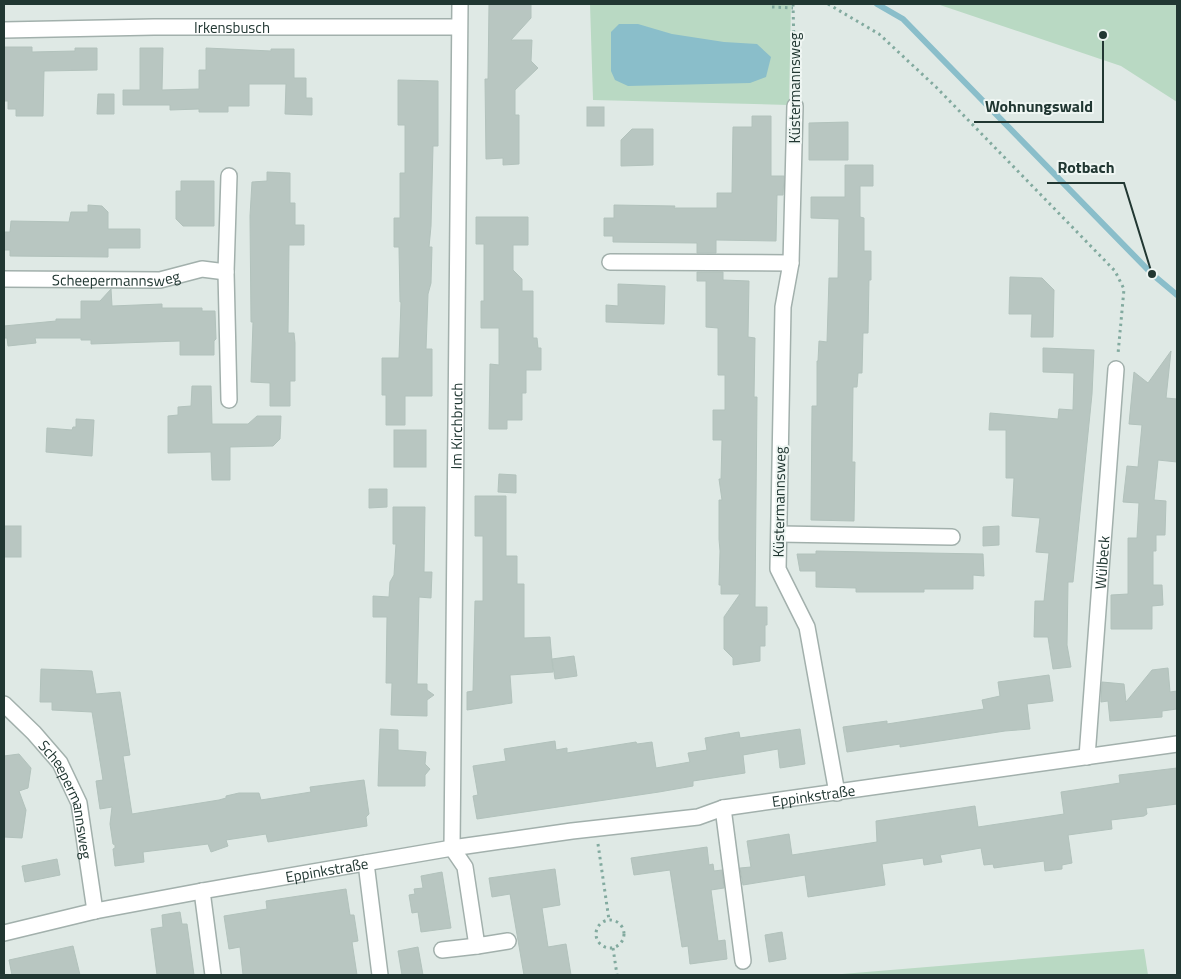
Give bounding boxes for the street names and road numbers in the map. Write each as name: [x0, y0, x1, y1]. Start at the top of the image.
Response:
street label: Irkensbusch: [194, 16, 270, 39]
street label: Küstermannsweg: [783, 32, 806, 144]
street label: Scheepermannsweg: [52, 264, 183, 292]
street label: Im Kirchbruch: [444, 383, 468, 469]
street label: Küstermannsweg: [767, 446, 791, 558]
street label: Wülbeck: [1088, 535, 1115, 590]
street label: Scheepermannsweg: [33, 735, 99, 861]
street label: Eppinkstraße: [770, 778, 857, 812]
street label: Eppinkstraße: [283, 851, 370, 888]

